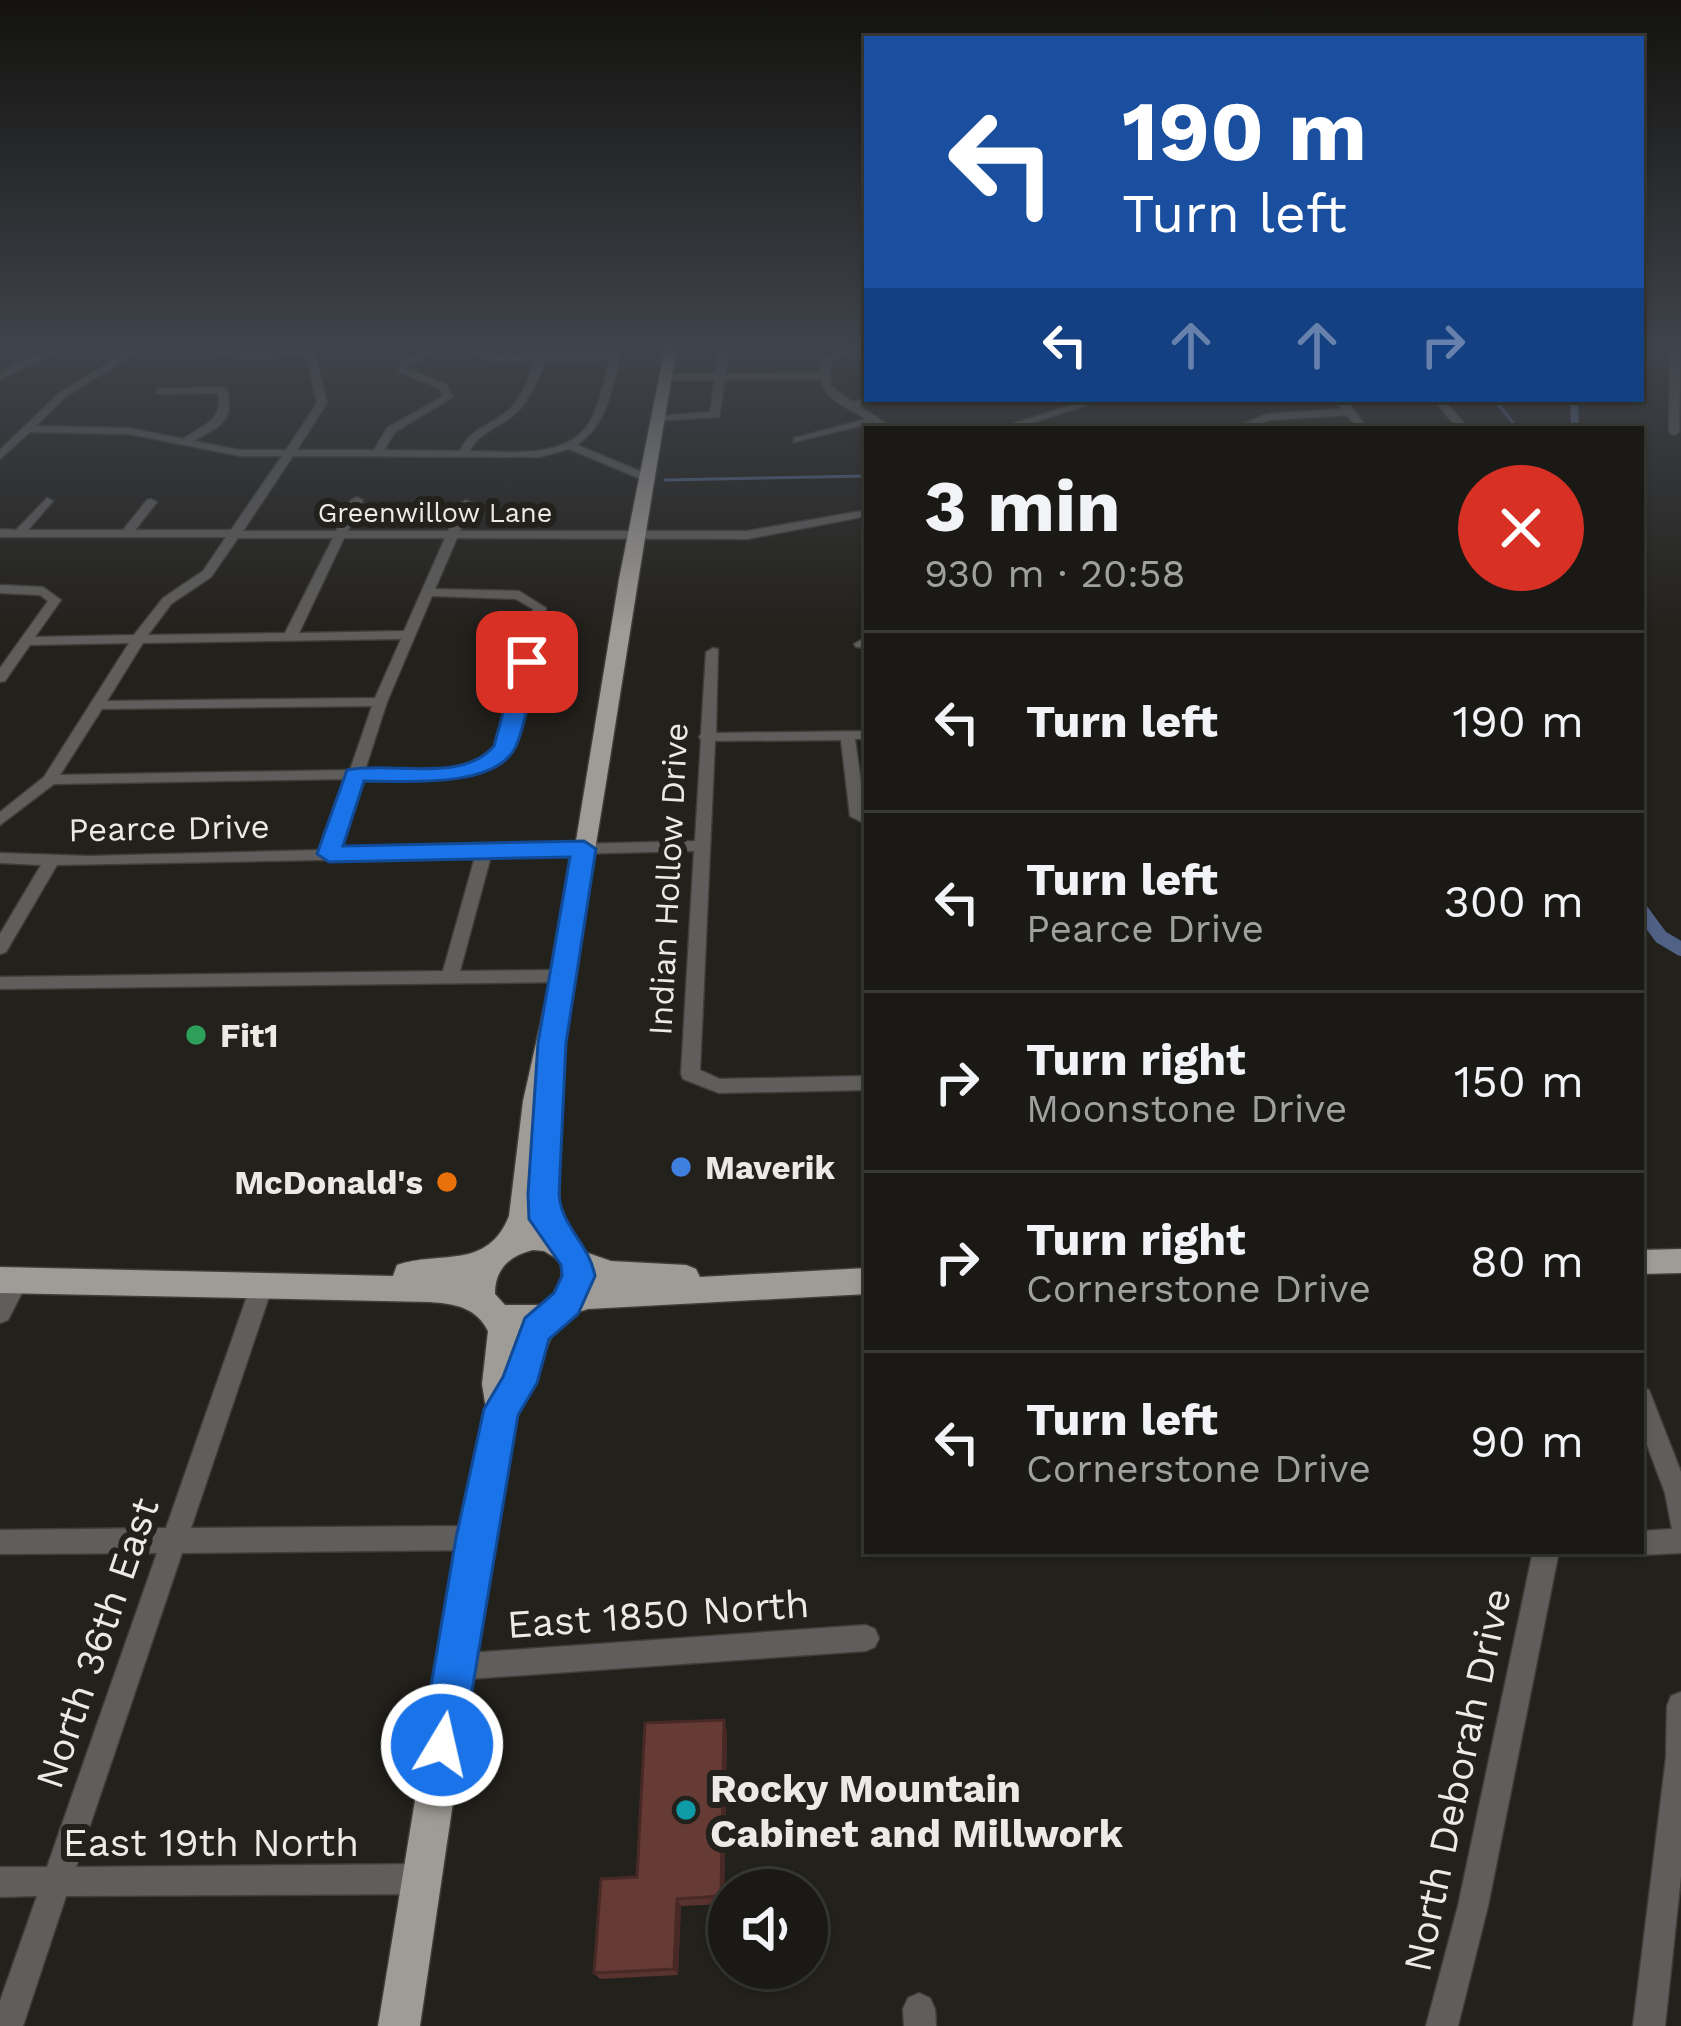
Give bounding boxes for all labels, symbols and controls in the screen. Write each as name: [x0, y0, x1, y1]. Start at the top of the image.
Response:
text: 190 m: [1122, 82, 1367, 180]
icon: left: [924, 84, 1080, 240]
text: Turn left: [1122, 182, 1347, 245]
icon: left: [1032, 312, 1098, 378]
icon: ahead: [1158, 312, 1224, 378]
icon: ahead: [1284, 312, 1350, 378]
icon: right: [1410, 312, 1476, 378]
text: 3 min: [924, 464, 1121, 548]
button: close: [1458, 465, 1584, 591]
street label: Greenwillow Lane: [318, 497, 552, 529]
text: 930 m · 20:58: [924, 551, 1185, 596]
pin: [476, 611, 578, 713]
icon: arrive: [494, 629, 560, 695]
icon: left: [924, 689, 990, 755]
text: Turn left: [1026, 695, 1218, 748]
text: 190 m: [1452, 695, 1584, 748]
street label: Indian Hollow Drive: [640, 722, 696, 1036]
street label: Pearce Drive: [68, 807, 270, 849]
text: Turn left: [1026, 853, 1218, 906]
icon: left: [924, 869, 990, 935]
text: 300 m: [1444, 875, 1584, 928]
text: Pearce Drive: [1026, 906, 1264, 951]
place label: Fit1: [220, 1016, 278, 1055]
marker: Fit1: [183, 1022, 209, 1048]
text: Turn right: [1026, 1033, 1246, 1086]
icon: right: [924, 1049, 990, 1115]
text: 150 m: [1454, 1055, 1584, 1108]
text: Moonstone Drive: [1026, 1086, 1347, 1131]
place label: Maverik: [705, 1148, 835, 1187]
marker: Maverik: [668, 1154, 694, 1180]
place label: McDonald's: [234, 1163, 423, 1202]
marker: McDonald's: [434, 1169, 460, 1195]
text: Turn right: [1026, 1213, 1246, 1266]
icon: right: [924, 1229, 990, 1295]
text: 80 m: [1470, 1235, 1584, 1288]
text: Cornerstone Drive: [1026, 1266, 1371, 1311]
text: Turn left: [1026, 1393, 1218, 1446]
icon: left: [924, 1409, 990, 1475]
text: 90 m: [1470, 1415, 1584, 1468]
text: Cornerstone Drive: [1026, 1446, 1371, 1491]
street label: North 36th East: [26, 1492, 168, 1794]
street label: East 1850 North: [505, 1581, 811, 1647]
street label: North Deborah Drive: [1394, 1584, 1520, 1976]
position arrow: [379, 1682, 505, 1808]
place label: Rocky Mountain Cabinet and Millwork: [710, 1766, 1124, 1856]
marker: Rocky Mountain Cabinet and Millwork: [673, 1797, 699, 1823]
street label: East 19th North: [63, 1820, 359, 1865]
map controls: [708, 1869, 828, 1989]
button: sound: [708, 1869, 828, 1989]

